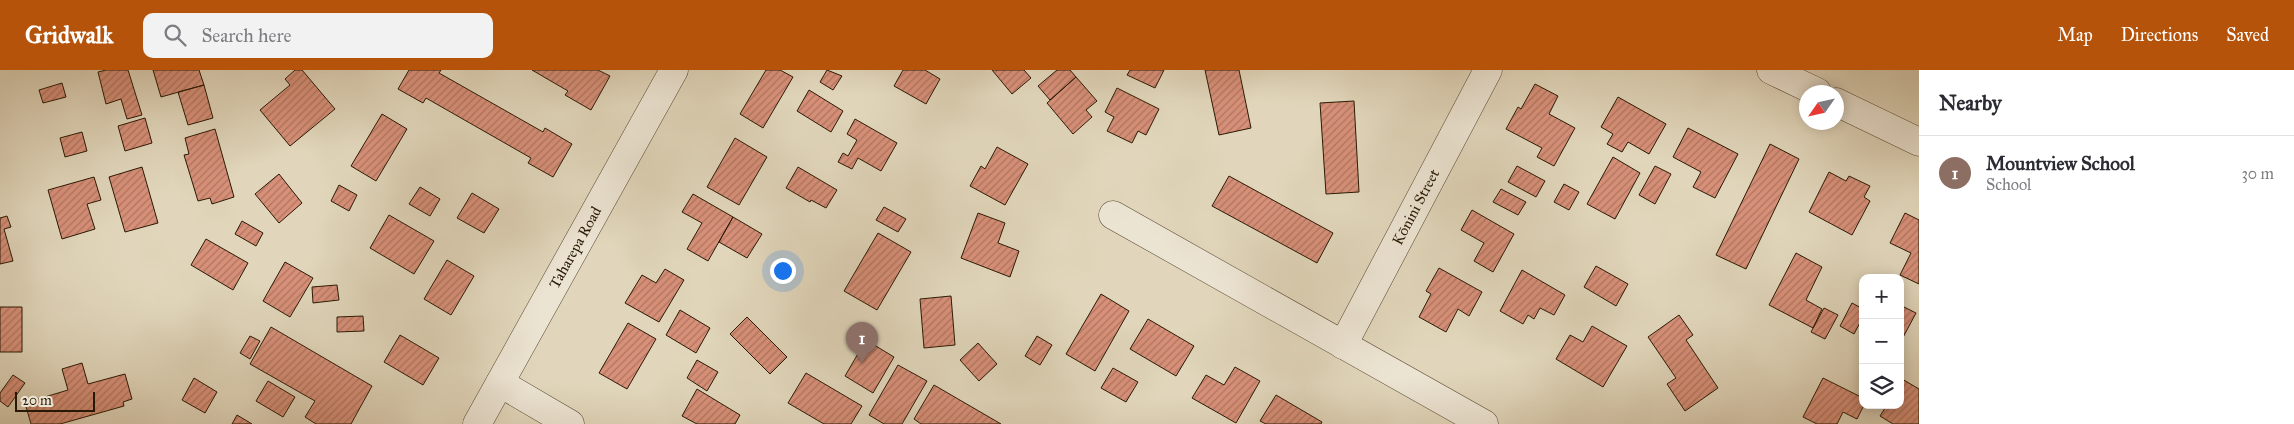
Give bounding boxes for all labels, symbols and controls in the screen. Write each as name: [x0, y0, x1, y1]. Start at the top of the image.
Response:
search box: [143, 13, 493, 58]
text: Gridwalk: [25, 20, 113, 50]
icon: search: [161, 21, 189, 49]
text: Search here: [201, 24, 291, 47]
text: Map: [2057, 24, 2093, 46]
text: Directions: [2121, 24, 2198, 46]
text: Saved: [2226, 24, 2269, 46]
north arrow: [1799, 85, 1844, 130]
text: Nearby: [1939, 90, 2002, 116]
text: Mountview School: [1986, 152, 2135, 175]
text: 1: [1952, 164, 1958, 183]
text: 30 m: [2241, 164, 2274, 183]
street label: Kōnini Street: [1388, 165, 1443, 248]
text: School: [1986, 175, 2031, 194]
street label: Taharepa Road: [545, 203, 606, 292]
your location: [770, 258, 796, 284]
map controls: [1859, 274, 1904, 409]
button: +: [1859, 274, 1904, 319]
button: −: [1859, 319, 1904, 364]
pin: 1: [846, 322, 878, 363]
button: layers: [1859, 364, 1904, 409]
scale bar: [15, 389, 95, 412]
text: 20 m: [22, 392, 52, 409]

